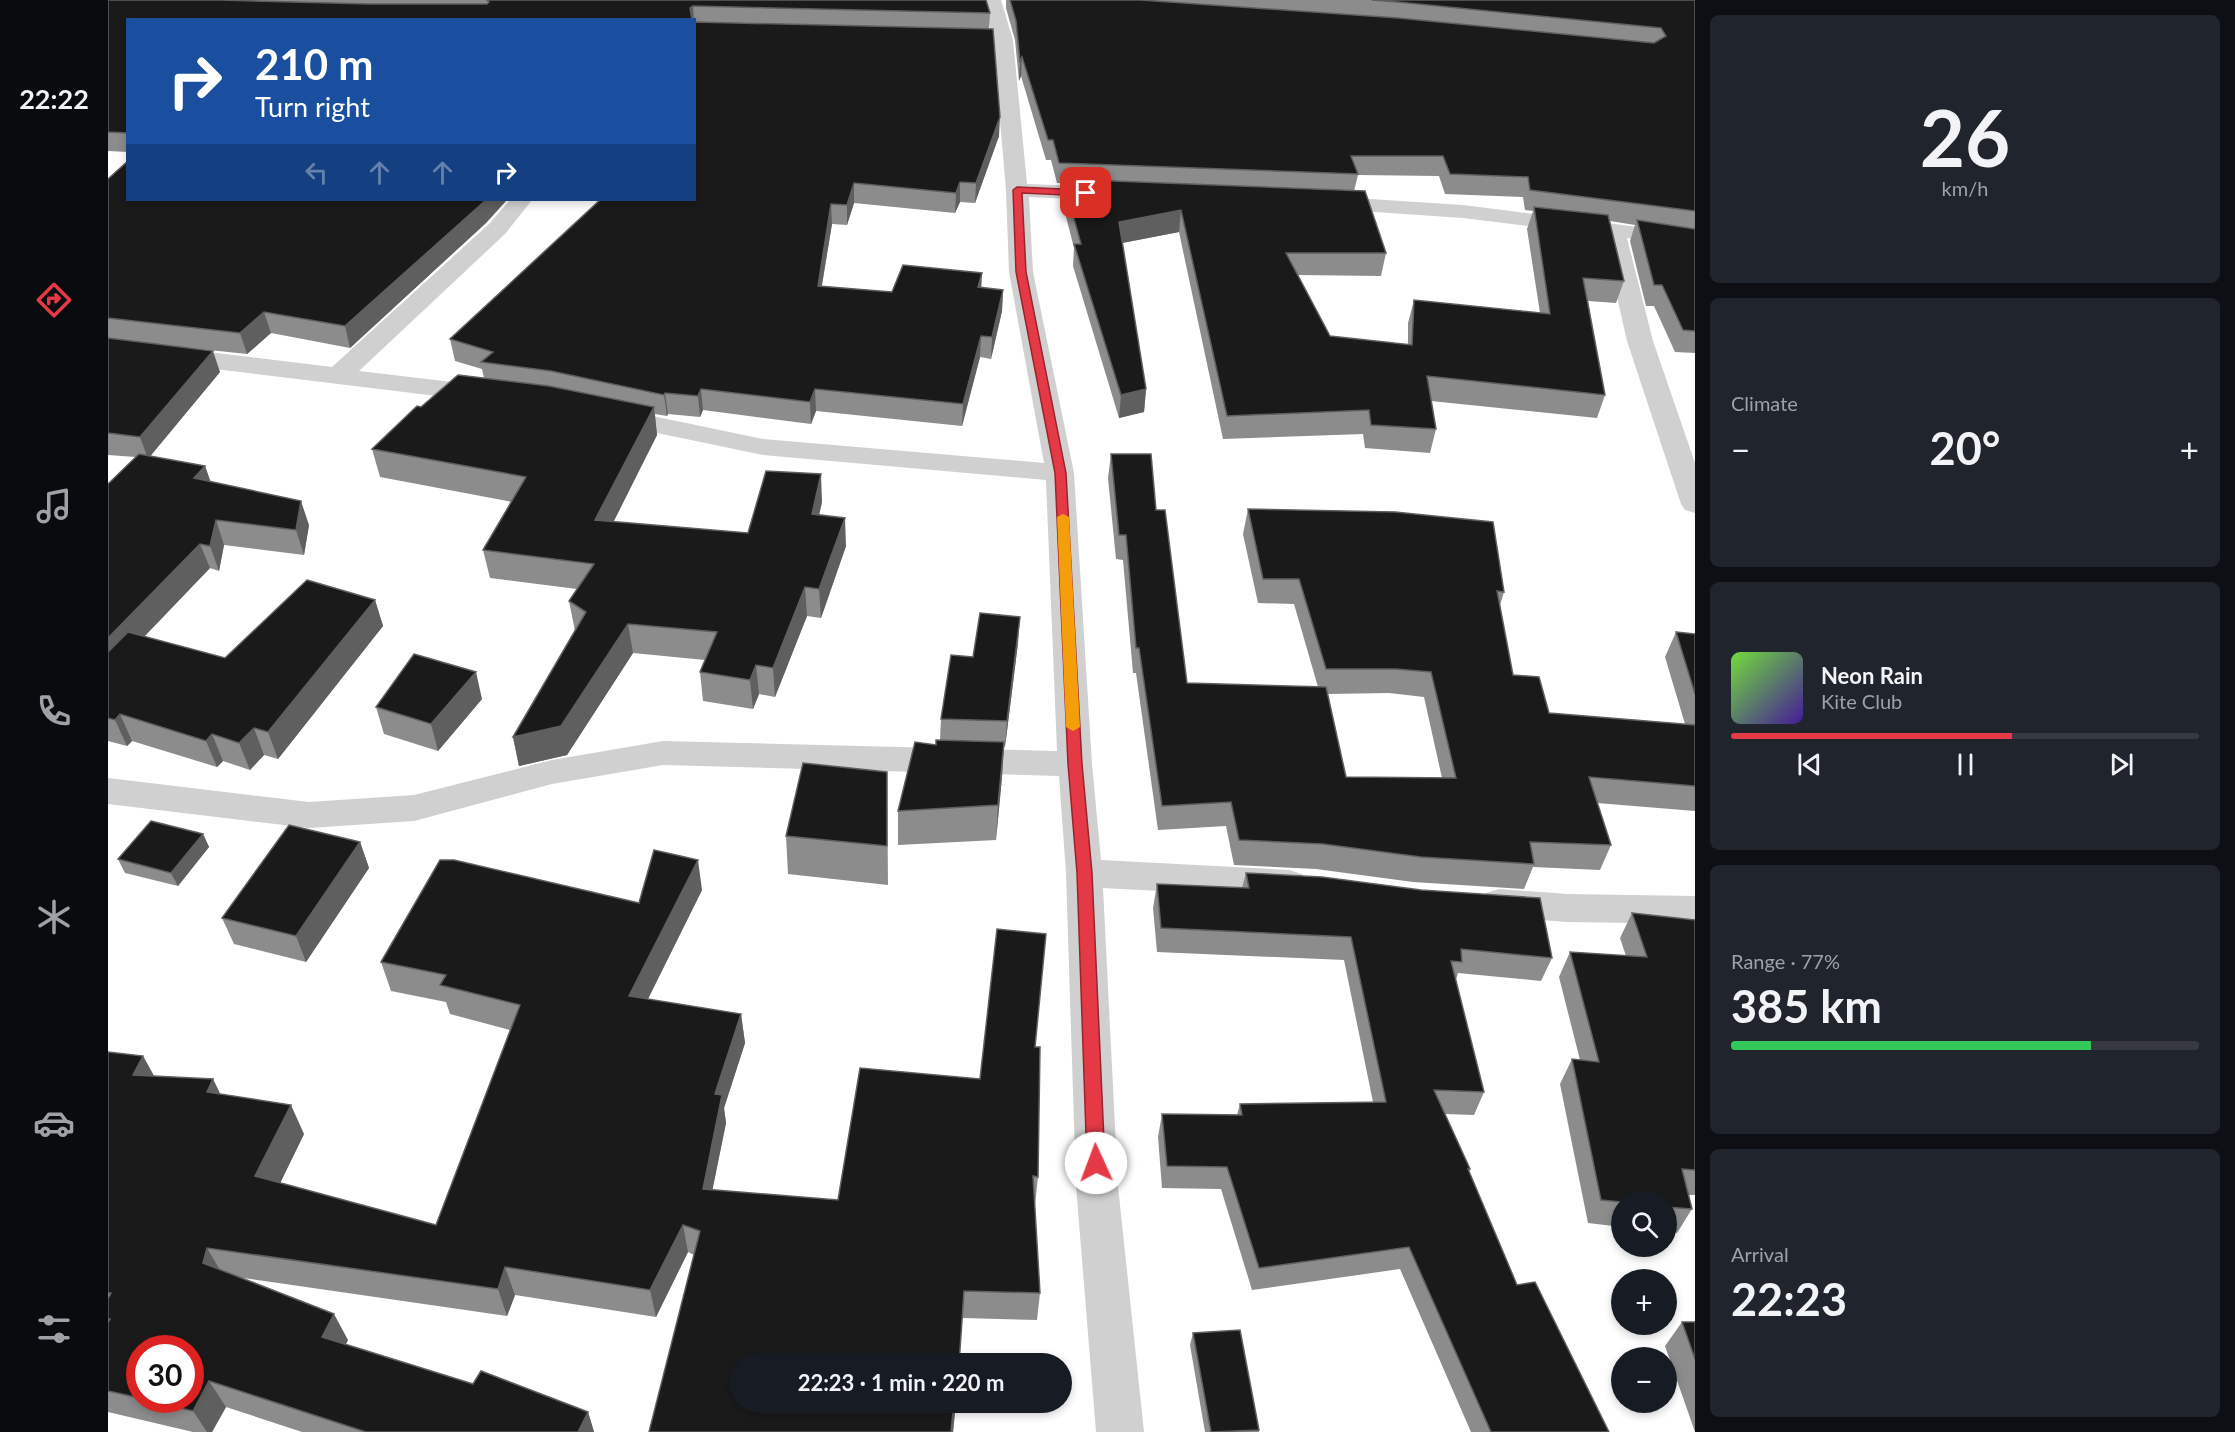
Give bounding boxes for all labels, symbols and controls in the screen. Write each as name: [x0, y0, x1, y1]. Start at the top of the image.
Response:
text: 210 m: [255, 39, 373, 89]
icon: right: [156, 42, 234, 120]
text: 22:22: [19, 82, 89, 115]
text: Turn right: [255, 90, 370, 123]
text: 26: [1920, 90, 2010, 184]
icon: left: [300, 156, 333, 189]
icon: ahead: [363, 156, 396, 189]
icon: ahead: [426, 156, 459, 189]
icon: right: [489, 156, 522, 189]
pin: [1060, 167, 1111, 218]
icon: arrive: [1069, 176, 1102, 209]
text: km/h: [1942, 176, 1988, 200]
icon: directions: [33, 279, 75, 321]
text: Climate: [1731, 391, 1798, 415]
text: 20°: [1930, 421, 2000, 475]
text: −: [1731, 429, 1750, 469]
text: +: [2180, 429, 2199, 469]
icon: music: [33, 485, 75, 527]
text: Neon Rain: [1821, 662, 1923, 689]
text: Kite Club: [1821, 689, 1902, 713]
icon: phone: [33, 690, 75, 732]
icon: previous: [1793, 748, 1826, 781]
icon: pause: [1949, 748, 1982, 781]
icon: next: [2105, 748, 2138, 781]
icon: climate: [33, 896, 75, 938]
text: Range · 77%: [1731, 949, 1840, 973]
text: 385 km: [1731, 979, 1882, 1033]
icon: car: [33, 1102, 75, 1144]
position arrow: [1064, 1131, 1128, 1195]
map controls: [1611, 1191, 1677, 1413]
button: search: [1611, 1191, 1677, 1257]
text: Arrival: [1731, 1242, 1789, 1266]
button: +: [1611, 1269, 1677, 1335]
text: 22:23: [1731, 1272, 1847, 1326]
icon: filters: [33, 1308, 75, 1350]
speed limit sign: 30: [126, 1335, 204, 1413]
button: −: [1611, 1347, 1677, 1413]
text: 22:23 · 1 min · 220 m: [798, 1369, 1004, 1396]

